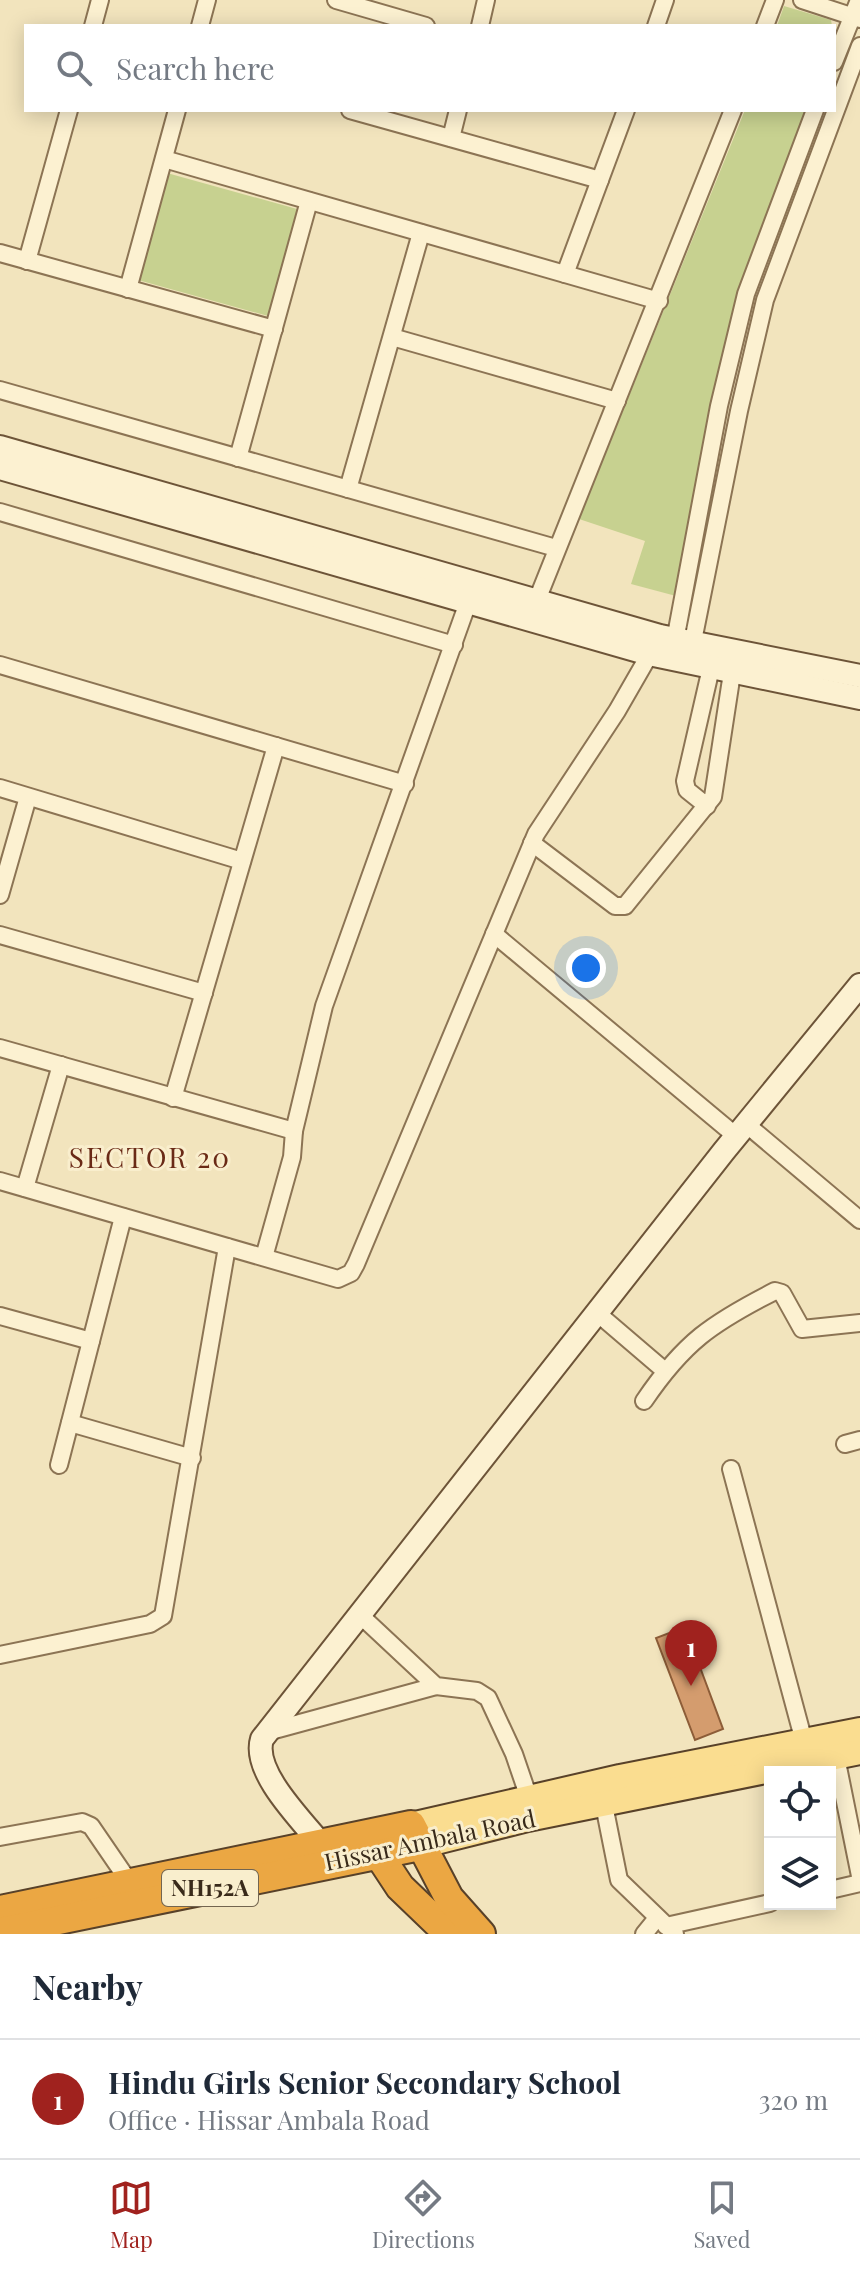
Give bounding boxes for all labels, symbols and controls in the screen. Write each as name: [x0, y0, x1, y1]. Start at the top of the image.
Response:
search box: [24, 24, 836, 112]
icon: search: [52, 46, 96, 90]
text: Search here: [116, 48, 275, 88]
your location: [566, 948, 606, 988]
district label: SECTOR 20: [69, 1138, 231, 1175]
pin: 1: [665, 1620, 717, 1686]
map controls: [764, 1766, 836, 1910]
button: locate: [764, 1766, 836, 1838]
street label: Hissar Ambala Road: [321, 1801, 538, 1877]
button: layers: [764, 1838, 836, 1910]
road number: NH152A: [162, 1870, 258, 1906]
text: Nearby: [32, 1963, 143, 2009]
text: Hindu Girls Senior Secondary School: [108, 2062, 621, 2102]
text: 1: [53, 2082, 63, 2117]
text: 320 m: [759, 2082, 828, 2117]
text: Office · Hissar Ambala Road: [108, 2102, 430, 2137]
tab: Map: [109, 2176, 153, 2254]
tab: Directions: [372, 2176, 475, 2254]
tab: Saved: [693, 2176, 751, 2254]

